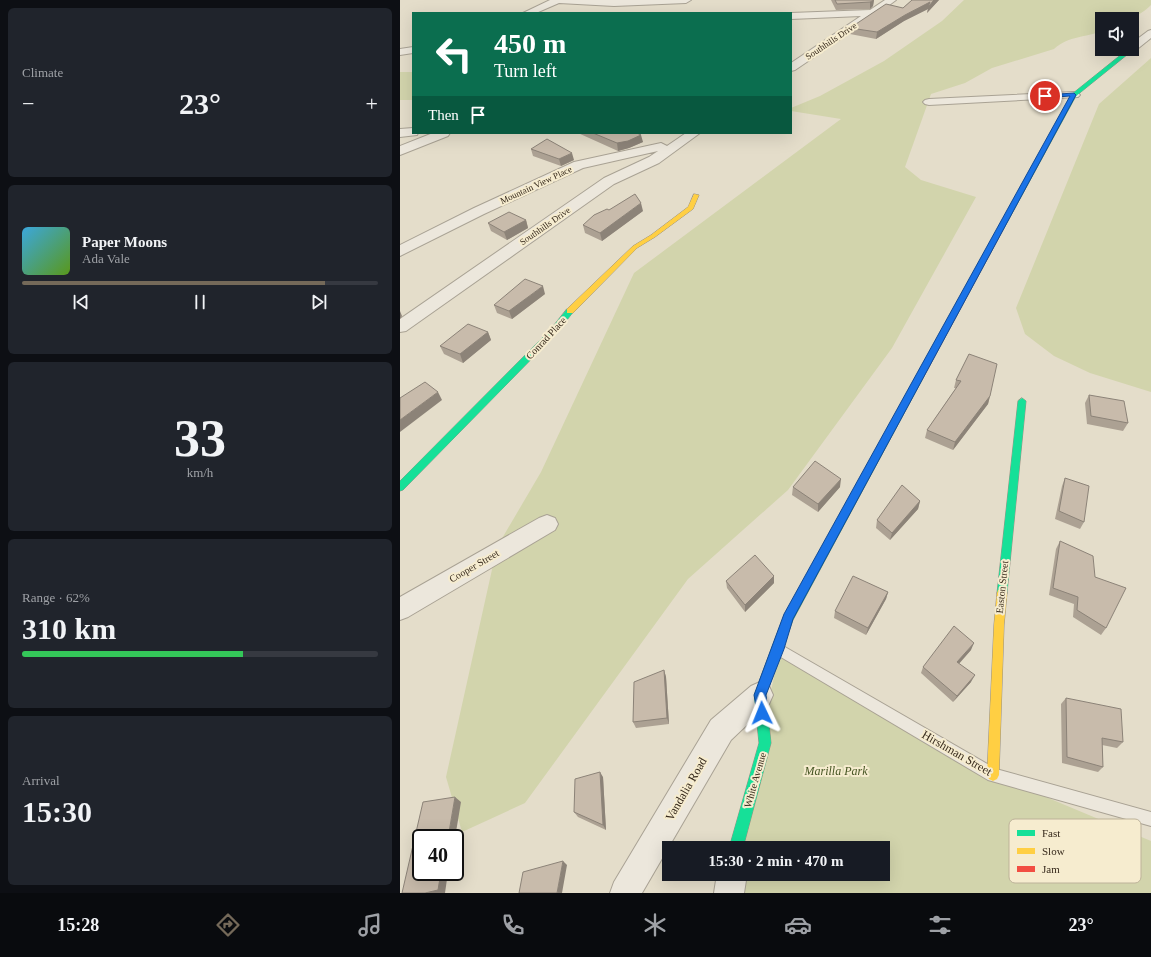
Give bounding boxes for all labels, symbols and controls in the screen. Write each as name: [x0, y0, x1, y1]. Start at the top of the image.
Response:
map controls: [1095, 12, 1139, 56]
button: sound: [1095, 12, 1139, 56]
street label: Southhills Drive: [804, 20, 858, 62]
icon: left: [428, 28, 480, 80]
text: 450 m: [494, 28, 566, 59]
text: Turn left: [494, 61, 557, 81]
text: Climate: [22, 65, 63, 80]
pin: [1028, 79, 1062, 113]
icon: arrive: [1034, 85, 1056, 107]
text: 23°: [179, 87, 221, 120]
text: −: [22, 91, 34, 116]
text: +: [366, 91, 378, 116]
icon: arrive: [467, 104, 489, 126]
text: Then: [428, 107, 459, 123]
street label: Mountain View Place: [499, 164, 573, 206]
street label: Southhills Drive: [518, 205, 572, 247]
text: Paper Moons: [82, 234, 167, 250]
text: Ada Vale: [82, 251, 130, 266]
icon: previous: [70, 291, 92, 313]
icon: pause: [189, 291, 211, 313]
icon: next: [308, 291, 330, 313]
street label: Conrad Place: [524, 314, 569, 361]
text: 33: [174, 410, 226, 467]
text: km/h: [187, 465, 213, 480]
street label: Cooper Street: [447, 547, 501, 585]
street label: Easton Street: [994, 560, 1010, 614]
text: Range · 62%: [22, 590, 90, 605]
text: 310 km: [22, 612, 116, 645]
position arrow: [741, 692, 783, 734]
street label: Hirshman Street: [920, 727, 995, 779]
street label: White Avenue: [742, 751, 768, 809]
street label: Vandalia Road: [662, 755, 710, 823]
park label: Marilla Park: [804, 764, 868, 778]
text: Arrival: [22, 773, 60, 788]
text: 15:30: [22, 795, 92, 828]
legend: [1009, 819, 1141, 883]
text: Fast: [1042, 827, 1060, 839]
speed limit sign: 40: [412, 829, 464, 881]
text: Slow: [1042, 845, 1065, 857]
text: 15:30 · 2 min · 470 m: [709, 853, 844, 869]
text: Jam: [1042, 863, 1060, 875]
icon: directions: [214, 911, 242, 939]
icon: music: [356, 911, 384, 939]
icon: phone: [499, 911, 527, 939]
icon: climate: [641, 911, 669, 939]
icon: car: [784, 911, 812, 939]
icon: filters: [926, 911, 954, 939]
text: 15:28: [57, 915, 99, 935]
text: 23°: [1069, 915, 1094, 935]

